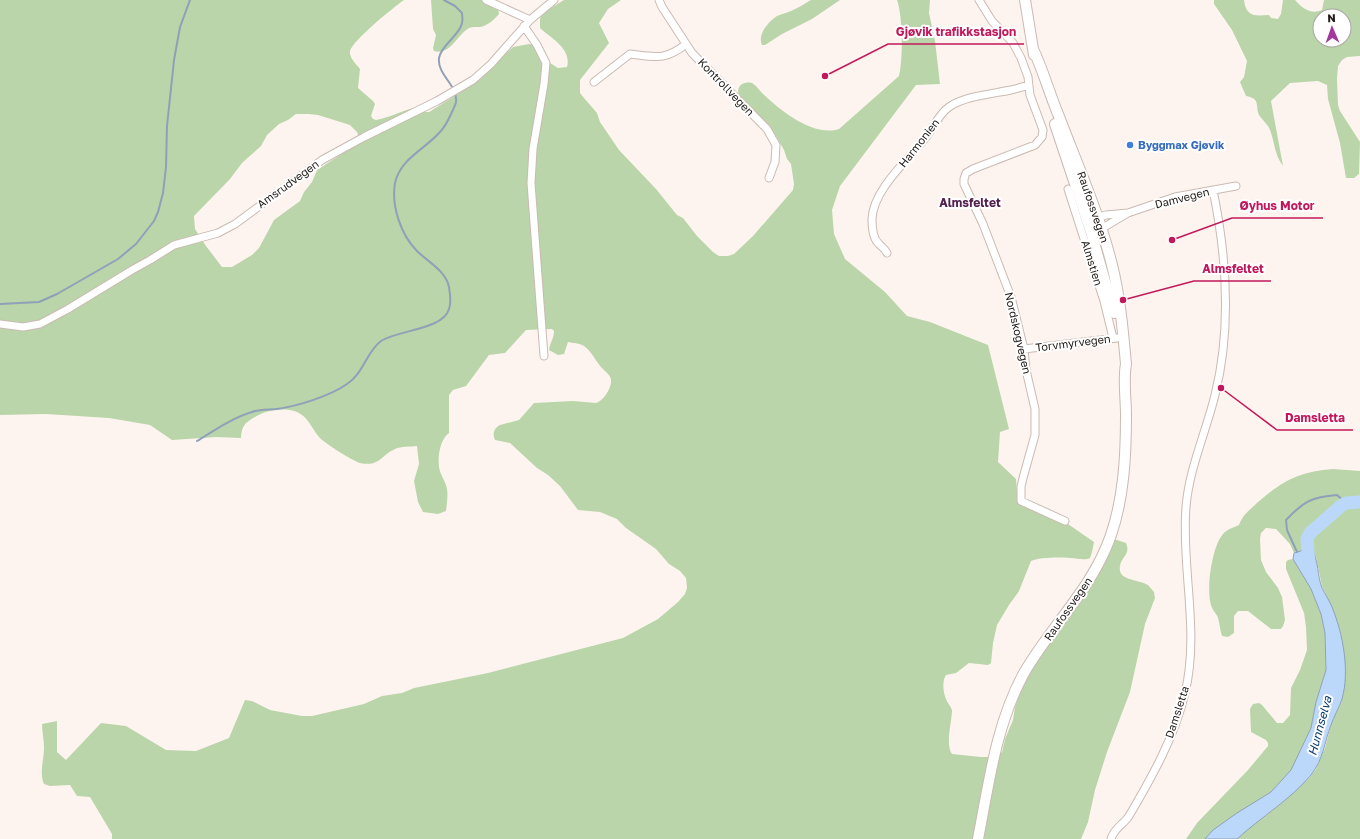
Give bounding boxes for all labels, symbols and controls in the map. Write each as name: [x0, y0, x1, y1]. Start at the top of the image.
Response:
north arrow: [1312, 8, 1352, 48]
text: N: [1327, 11, 1336, 24]
callout: Gjøvik trafikkstasjon: [888, 20, 1024, 44]
text: Gjøvik trafikkstasjon: [896, 24, 1016, 39]
street label: Kontrollvegen: [696, 55, 757, 118]
street label: Harmonien: [896, 116, 942, 170]
place label: Byggmax Gjøvik: [1138, 138, 1225, 151]
marker: Byggmax Gjøvik: [1125, 140, 1135, 150]
street label: Amsrudvegen: [254, 157, 321, 210]
street label: Raufossvegen: [1075, 169, 1112, 244]
street label: Damvegen: [1153, 184, 1210, 211]
callout: Øyhus Motor: [1232, 194, 1323, 218]
district label: Almsfeltet: [939, 195, 1001, 210]
text: Øyhus Motor: [1239, 198, 1315, 213]
street label: Almstien: [1079, 239, 1106, 287]
callout: Almsfeltet: [1194, 257, 1271, 281]
text: Almsfeltet: [1202, 261, 1264, 276]
street label: Nordskogvegen: [1003, 291, 1034, 375]
street label: Torvmyrvegen: [1035, 331, 1111, 354]
callout: Damsletta: [1277, 406, 1353, 430]
text: Damsletta: [1285, 410, 1345, 425]
street label: Raufossvegen: [1041, 574, 1094, 643]
street label: Damsletta: [1162, 684, 1191, 740]
water label: Hunnselva: [1304, 693, 1335, 757]

